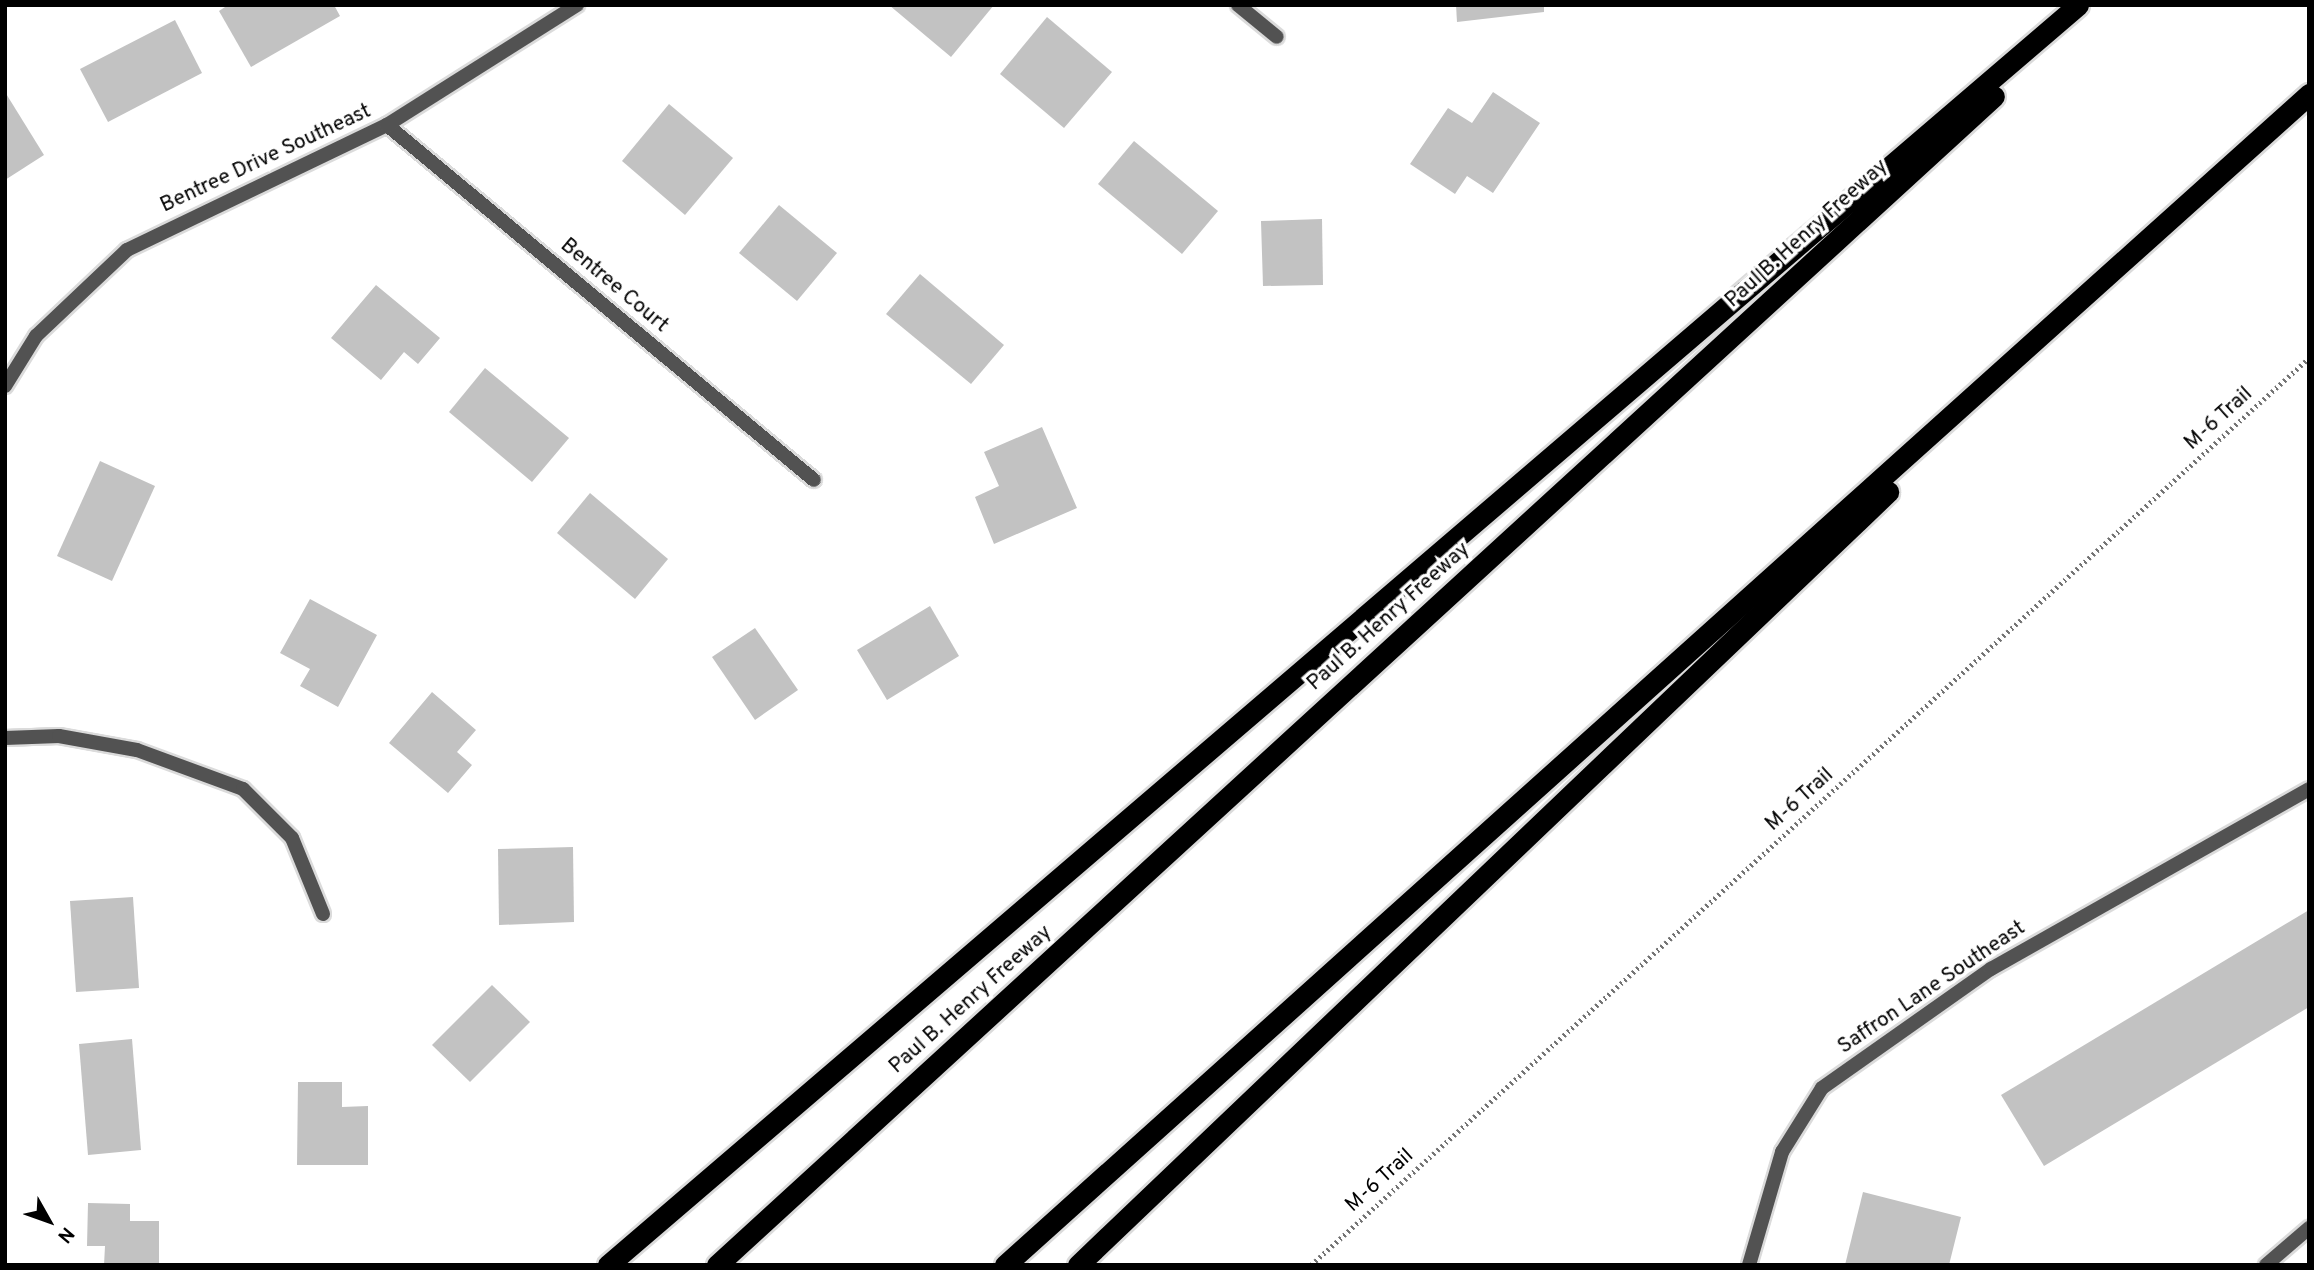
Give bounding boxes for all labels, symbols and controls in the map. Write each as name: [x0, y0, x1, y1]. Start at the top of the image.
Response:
street label: Bentree Drive Southeast: [157, 99, 375, 219]
street label: Paul B. Henry Freeway: [1721, 154, 1893, 314]
street label: Bentree Court: [555, 233, 673, 339]
street label: M-6 Trail: [2179, 382, 2259, 456]
street label: Paul B. Henry Freeway: [1303, 537, 1475, 697]
street label: M-6 Trail: [1760, 763, 1840, 837]
street label: Saffron Lane Southeast: [1834, 916, 2030, 1060]
street label: Paul B. Henry Freeway: [885, 920, 1057, 1080]
street label: M-6 Trail: [1340, 1144, 1420, 1218]
north arrow: [14, 1186, 84, 1256]
text: N: [52, 1222, 79, 1247]

